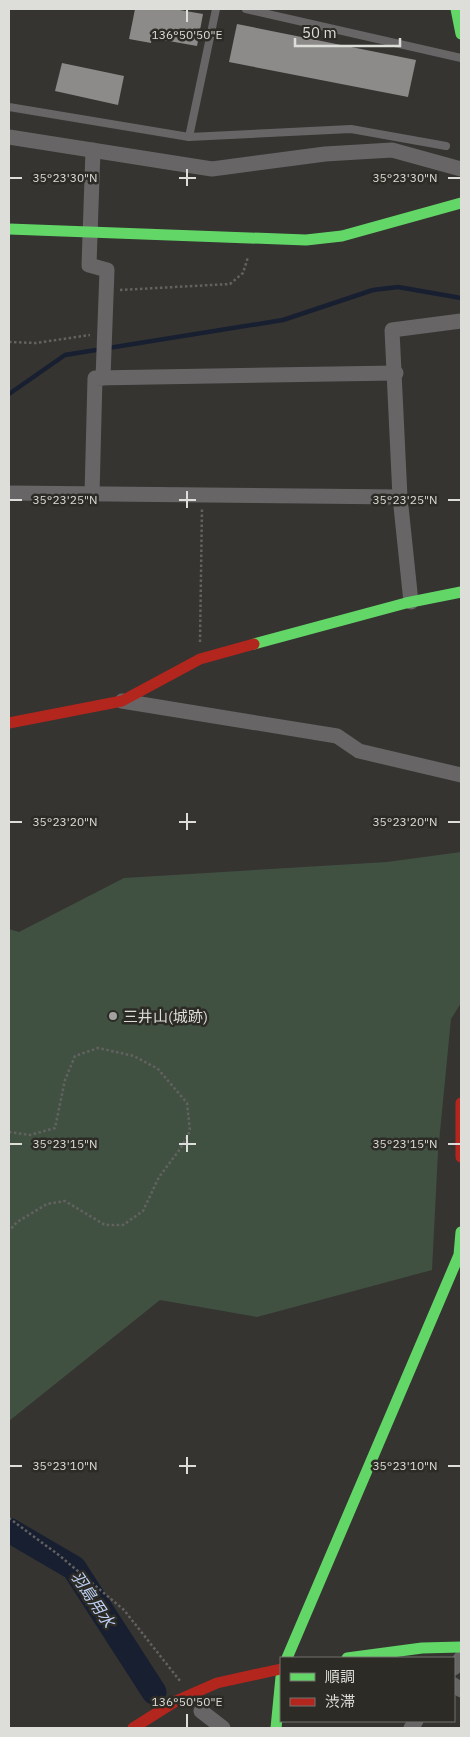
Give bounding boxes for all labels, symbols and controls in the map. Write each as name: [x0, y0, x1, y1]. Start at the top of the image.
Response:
scale bar: [295, 15, 400, 47]
text: 50 m: [302, 23, 337, 42]
text: 136°50'50"E: [152, 27, 222, 42]
text: 35°23'30"N: [32, 170, 98, 185]
text: 35°23'30"N: [372, 170, 438, 185]
text: 35°23'25"N: [32, 492, 98, 507]
text: 35°23'25"N: [372, 492, 438, 507]
text: 35°23'20"N: [32, 814, 98, 829]
text: 35°23'20"N: [372, 814, 438, 829]
place label: 三井山(城跡): [123, 1007, 208, 1026]
marker: 三井山(城跡): [107, 1010, 119, 1022]
text: 35°23'15"N: [32, 1136, 98, 1151]
text: 35°23'15"N: [372, 1136, 438, 1151]
text: 35°23'10"N: [32, 1458, 98, 1473]
text: 35°23'10"N: [372, 1458, 438, 1473]
water label: 羽島用水: [67, 1567, 120, 1633]
legend: [280, 1657, 455, 1722]
text: 順調: [325, 1667, 355, 1686]
text: 渋滞: [325, 1692, 355, 1711]
text: 136°50'50"E: [152, 1694, 222, 1709]

